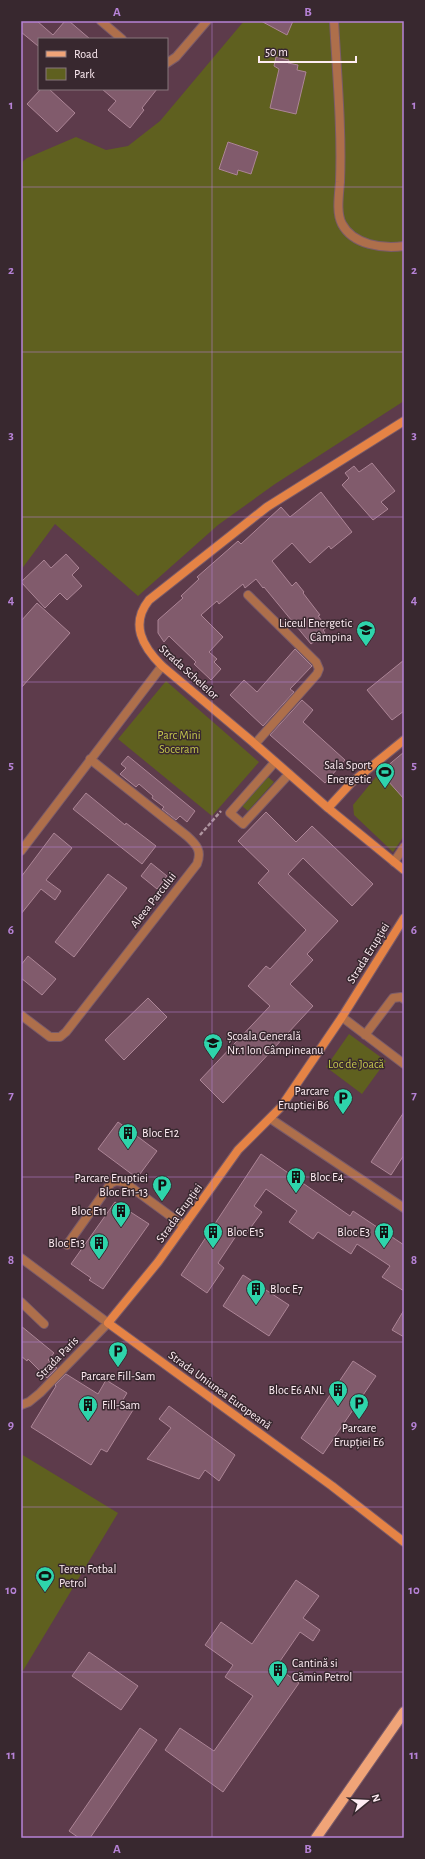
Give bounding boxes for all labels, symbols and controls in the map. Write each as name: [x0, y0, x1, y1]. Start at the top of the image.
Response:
text: A: [113, 6, 121, 19]
text: B: [304, 6, 312, 19]
legend: [38, 38, 168, 90]
scale bar: [259, 38, 356, 64]
text: 50 m: [265, 46, 288, 58]
text: Road: [74, 48, 98, 60]
text: Park: [74, 68, 95, 80]
text: 1: [9, 99, 13, 112]
text: 1: [412, 99, 416, 112]
text: 2: [8, 264, 14, 277]
text: 2: [411, 264, 417, 277]
text: 3: [8, 429, 14, 442]
text: 3: [411, 429, 417, 442]
text: 4: [8, 594, 15, 607]
text: 4: [411, 594, 418, 607]
place label: Liceul Energetic Câmpina: [279, 617, 352, 643]
school or university icon: Liceul Energetic Câmpina: [355, 619, 377, 647]
street label: Strada Schelelor: [157, 642, 221, 702]
park label: Parc Mini Soceram: [157, 729, 201, 755]
text: 5: [8, 759, 14, 772]
place label: Sala Sport Energetic: [324, 759, 371, 785]
text: 5: [411, 759, 417, 772]
sports icon: Sala Sport Energetic: [374, 761, 396, 789]
street label: Aleea Parcului: [128, 870, 178, 930]
street label: Strada Erupției: [345, 920, 393, 987]
text: 6: [8, 924, 14, 937]
text: 6: [411, 924, 417, 937]
place label: Școala Generală Nr.1 Ion Câmpineanu: [227, 1030, 323, 1056]
school or university icon: Școala Generală Nr.1 Ion Câmpineanu: [202, 1032, 224, 1060]
park label: Loc de Joacă: [328, 1058, 384, 1070]
place label: Parcare Eruptiei B6: [278, 1085, 329, 1111]
parking icon: Parcare Eruptiei B6: [332, 1087, 354, 1115]
text: 7: [8, 1089, 14, 1102]
text: 7: [411, 1089, 417, 1102]
building icon: Bloc E12: [117, 1122, 139, 1150]
place label: Bloc E12: [142, 1127, 180, 1139]
building icon: Bloc E4: [285, 1166, 307, 1194]
place label: Bloc E4: [310, 1171, 344, 1183]
place label: Parcare Eruptiei Bloc E11-13: [75, 1172, 148, 1198]
parking icon: Parcare Eruptiei Bloc E11-13: [151, 1174, 173, 1202]
street label: Strada Erupției: [154, 1181, 206, 1246]
building icon: Bloc E11: [110, 1200, 132, 1228]
place label: Bloc E11: [71, 1205, 107, 1217]
building icon: Bloc E15: [202, 1221, 224, 1249]
building icon: Bloc E3: [373, 1221, 395, 1249]
place label: Bloc E15: [227, 1226, 264, 1238]
place label: Bloc E3: [337, 1226, 370, 1238]
building icon: Bloc E13: [88, 1232, 110, 1260]
place label: Bloc E13: [48, 1237, 85, 1249]
text: 8: [8, 1254, 14, 1267]
text: 8: [411, 1254, 417, 1267]
building icon: Bloc E7: [245, 1278, 267, 1306]
place label: Bloc E7: [270, 1283, 303, 1295]
street label: Strada Paris: [34, 1334, 80, 1382]
parking icon: Parcare Fill-Sam: [107, 1340, 129, 1368]
street label: Strada Uniunea Europeană: [166, 1349, 274, 1432]
place label: Parcare Fill-Sam: [81, 1370, 155, 1382]
building icon: Bloc E6 ANL: [327, 1379, 349, 1407]
place label: Bloc E6 ANL: [269, 1384, 324, 1396]
parking icon: Parcare Erupției E6: [348, 1392, 370, 1420]
building icon: Fill-Sam: [77, 1394, 99, 1422]
place label: Fill-Sam: [102, 1399, 140, 1411]
text: 9: [8, 1419, 14, 1432]
text: 9: [411, 1419, 417, 1432]
place label: Parcare Erupției E6: [334, 1422, 385, 1450]
place label: Teren Fotbal Petrol: [59, 1563, 116, 1589]
sports icon: Teren Fotbal Petrol: [34, 1565, 56, 1593]
text: 10: [5, 1584, 17, 1597]
text: 10: [408, 1584, 420, 1597]
place label: Cantină si Cămin Petrol: [292, 1657, 352, 1683]
building icon: Cantină si Cămin Petrol: [267, 1659, 289, 1687]
text: 11: [6, 1749, 16, 1762]
text: 11: [409, 1749, 419, 1762]
north arrow: [347, 1781, 387, 1821]
text: N: [370, 1793, 382, 1803]
text: A: [113, 1843, 121, 1856]
text: B: [304, 1843, 312, 1856]

